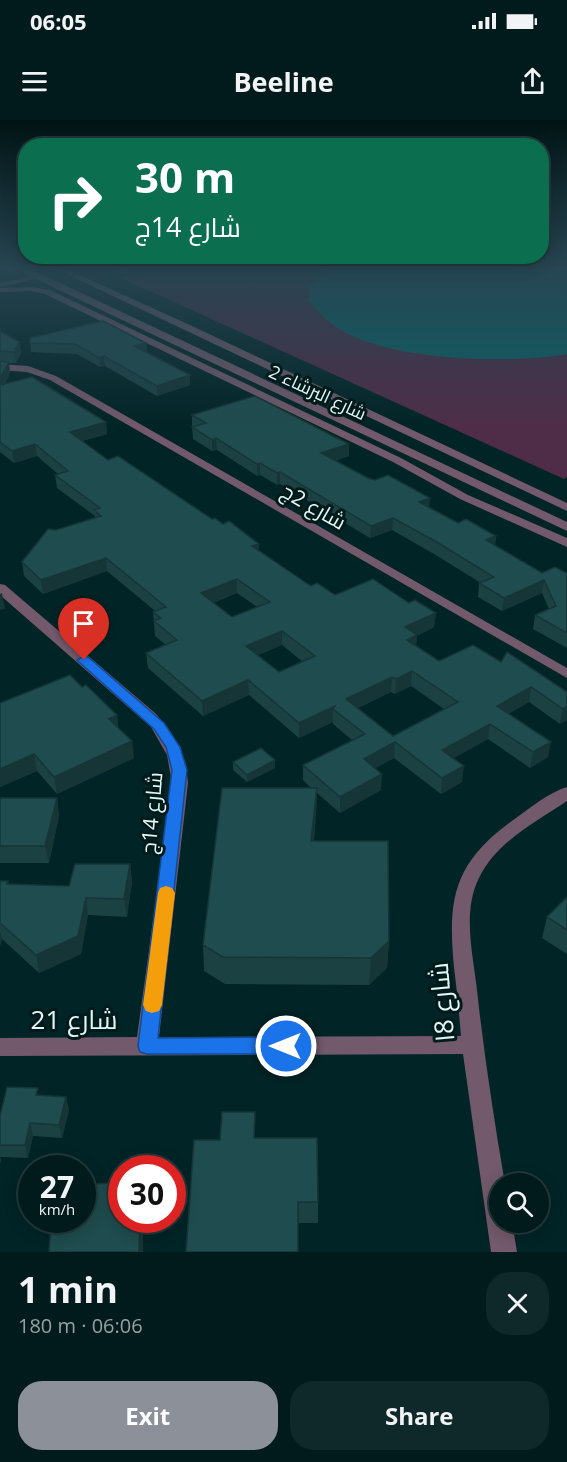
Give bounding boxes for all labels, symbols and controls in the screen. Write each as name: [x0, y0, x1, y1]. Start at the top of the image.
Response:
text: 06:05: [30, 6, 87, 36]
text: Beeline: [233, 63, 334, 100]
icon: menu: [18, 65, 51, 98]
icon: share: [516, 65, 549, 98]
text: 30 m: [135, 148, 235, 205]
icon: right: [36, 162, 114, 240]
text: شارع 14ج: [135, 208, 241, 245]
street label: شارع البرشاء 2: [265, 359, 371, 426]
street label: شارع 2ج: [276, 476, 351, 537]
pin: [58, 598, 109, 660]
icon: arrive: [67, 607, 100, 640]
street label: شارع 14ج: [133, 771, 170, 855]
street label: شارع 8ا: [420, 961, 462, 1043]
street label: شارع 21: [31, 1001, 117, 1037]
position arrow: [254, 1014, 318, 1078]
speed limit sign: 30: [108, 1155, 186, 1233]
text: 27: [40, 1166, 74, 1207]
map controls: [489, 1173, 549, 1233]
button: search: [489, 1173, 549, 1233]
text: km/h: [39, 1199, 75, 1219]
text: 1 min: [18, 1265, 118, 1314]
button: close: [486, 1272, 549, 1335]
text: 180 m · 06:06: [18, 1312, 143, 1339]
button: Exit: [18, 1381, 278, 1450]
button: Share: [290, 1381, 549, 1450]

